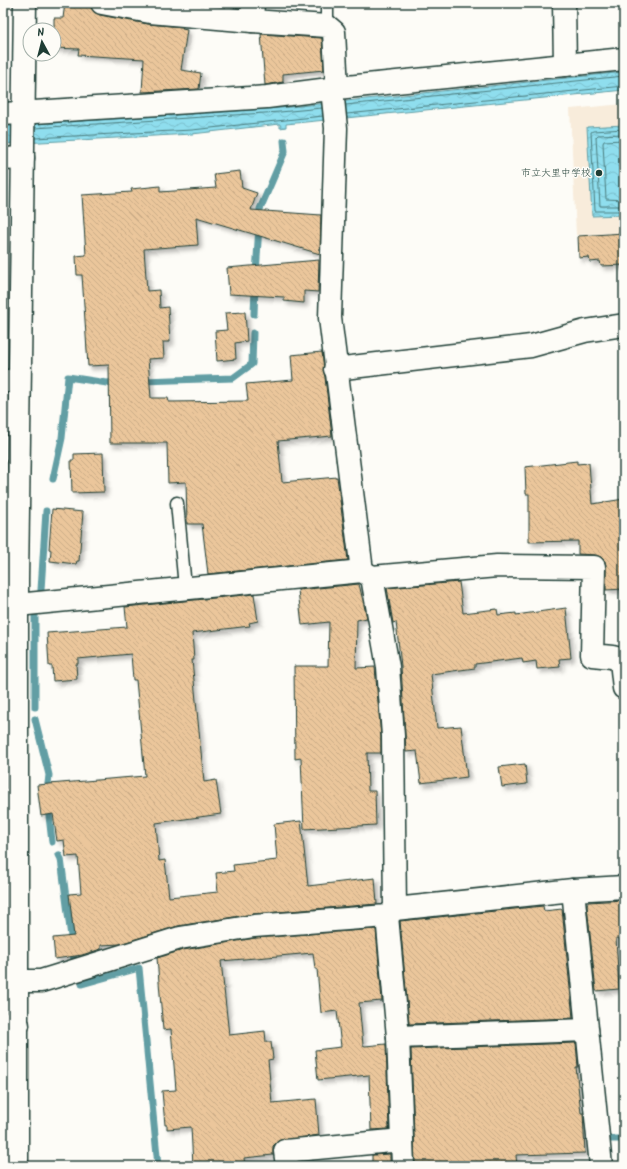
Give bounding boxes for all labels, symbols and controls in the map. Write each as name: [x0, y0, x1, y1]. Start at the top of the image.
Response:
north arrow: [22, 22, 62, 62]
text: N: [36, 24, 45, 42]
place label: 市立大里中学校: [521, 165, 591, 181]
marker: 市立大里中学校: [594, 168, 604, 178]

